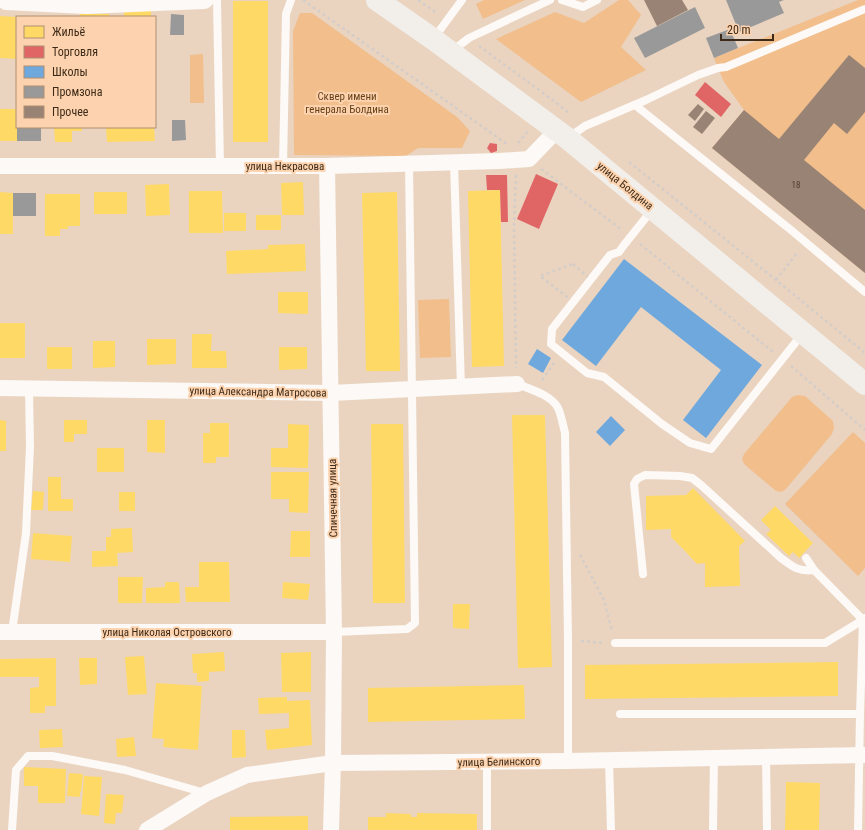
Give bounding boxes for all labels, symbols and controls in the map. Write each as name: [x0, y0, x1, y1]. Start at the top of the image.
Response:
legend: [16, 16, 156, 128]
scale bar: [721, 16, 773, 42]
text: 20 m: [727, 23, 751, 37]
text: Жильё: [52, 25, 85, 39]
text: Торговля: [52, 45, 98, 59]
text: Школы: [52, 65, 88, 79]
text: Промзона: [52, 85, 103, 99]
park label: Сквер имени генерала Болдина: [305, 90, 389, 116]
text: Прочее: [52, 105, 89, 119]
street label: улица Болдина: [594, 159, 656, 213]
street label: улица Некрасова: [246, 160, 324, 173]
house number: 18: [792, 180, 800, 190]
street label: улица Александра Матросова: [189, 384, 327, 400]
street label: Спичечная улица: [326, 459, 340, 537]
street label: улица Николая Островского: [102, 626, 232, 639]
street label: улица Белинского: [458, 755, 541, 769]

